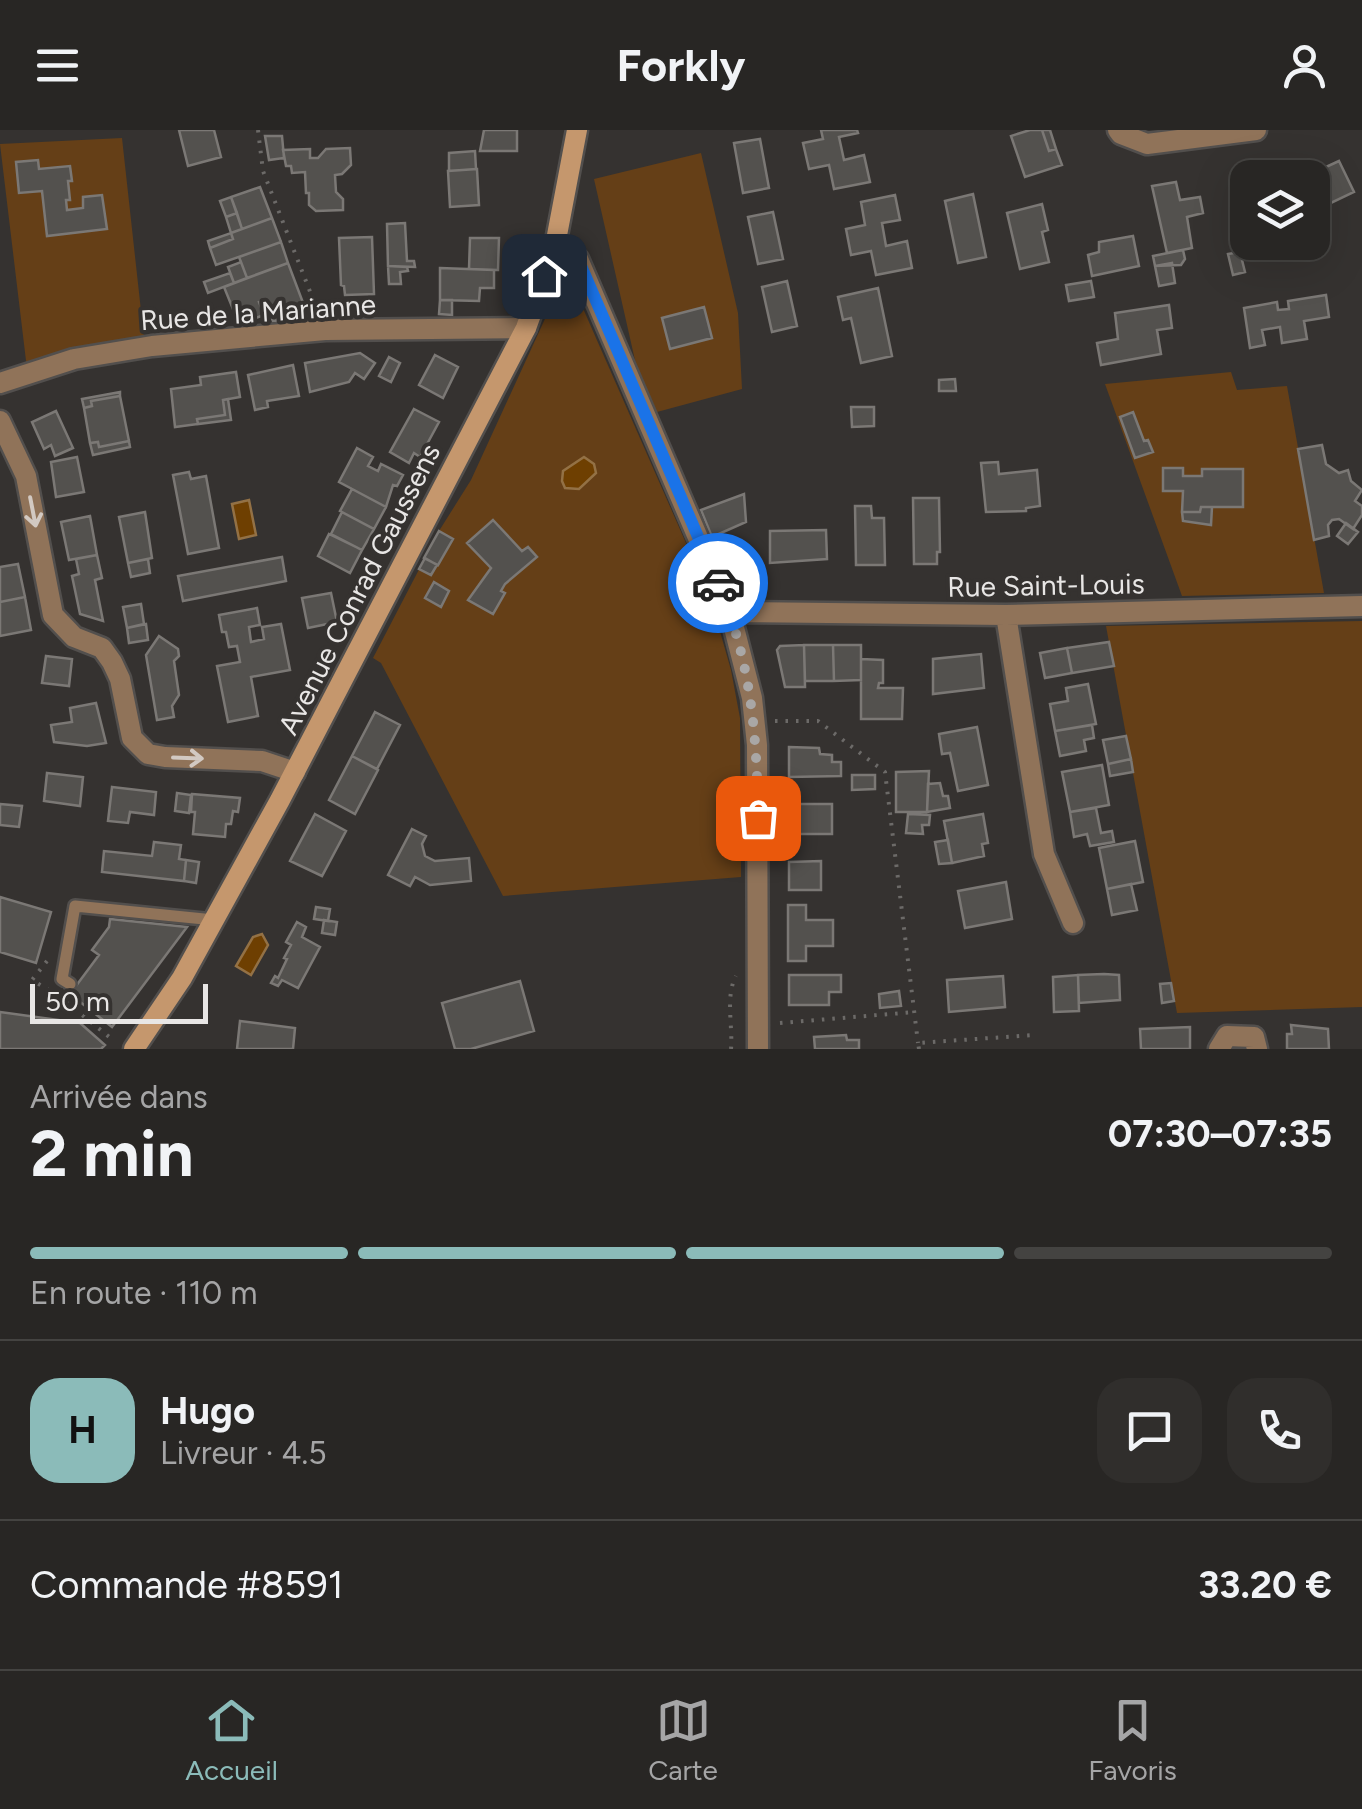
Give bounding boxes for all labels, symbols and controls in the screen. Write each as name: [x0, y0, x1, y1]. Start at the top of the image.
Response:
icon: menu: [30, 38, 85, 93]
text: Forkly: [617, 38, 745, 92]
icon: person: [1277, 38, 1332, 93]
map controls: [1230, 160, 1330, 260]
button: layers: [1230, 160, 1330, 260]
pin: [502, 234, 587, 319]
icon: home: [517, 249, 572, 304]
street label: Rue de la Marianne: [139, 287, 377, 337]
street label: Avenue Conrad Gaussens: [271, 438, 447, 740]
one-way arrow: [24, 496, 43, 528]
courier: [668, 533, 768, 633]
icon: car: [691, 556, 746, 611]
street label: Rue Saint-Louis: [947, 566, 1145, 604]
one-way arrow: [172, 749, 204, 768]
pin: [716, 776, 801, 861]
icon: bag: [731, 791, 786, 846]
scale bar: [30, 979, 208, 1024]
text: 50 m: [45, 984, 110, 1018]
text: Arrivée dans: [30, 1078, 208, 1116]
text: 07:30–07:35: [1108, 1111, 1332, 1157]
text: 2 min: [30, 1114, 194, 1192]
text: En route · 110 m: [30, 1274, 257, 1312]
button: chat: [1097, 1378, 1202, 1483]
button: phone: [1227, 1378, 1332, 1483]
text: Hugo: [160, 1388, 255, 1434]
text: H: [68, 1407, 97, 1453]
text: Livreur · 4.5: [160, 1434, 327, 1472]
text: Commande #8591: [30, 1562, 343, 1608]
text: 33.20 €: [1198, 1562, 1332, 1608]
tab: Accueil: [185, 1693, 278, 1787]
tab: Carte: [648, 1693, 718, 1787]
tab: Favoris: [1088, 1693, 1177, 1787]

